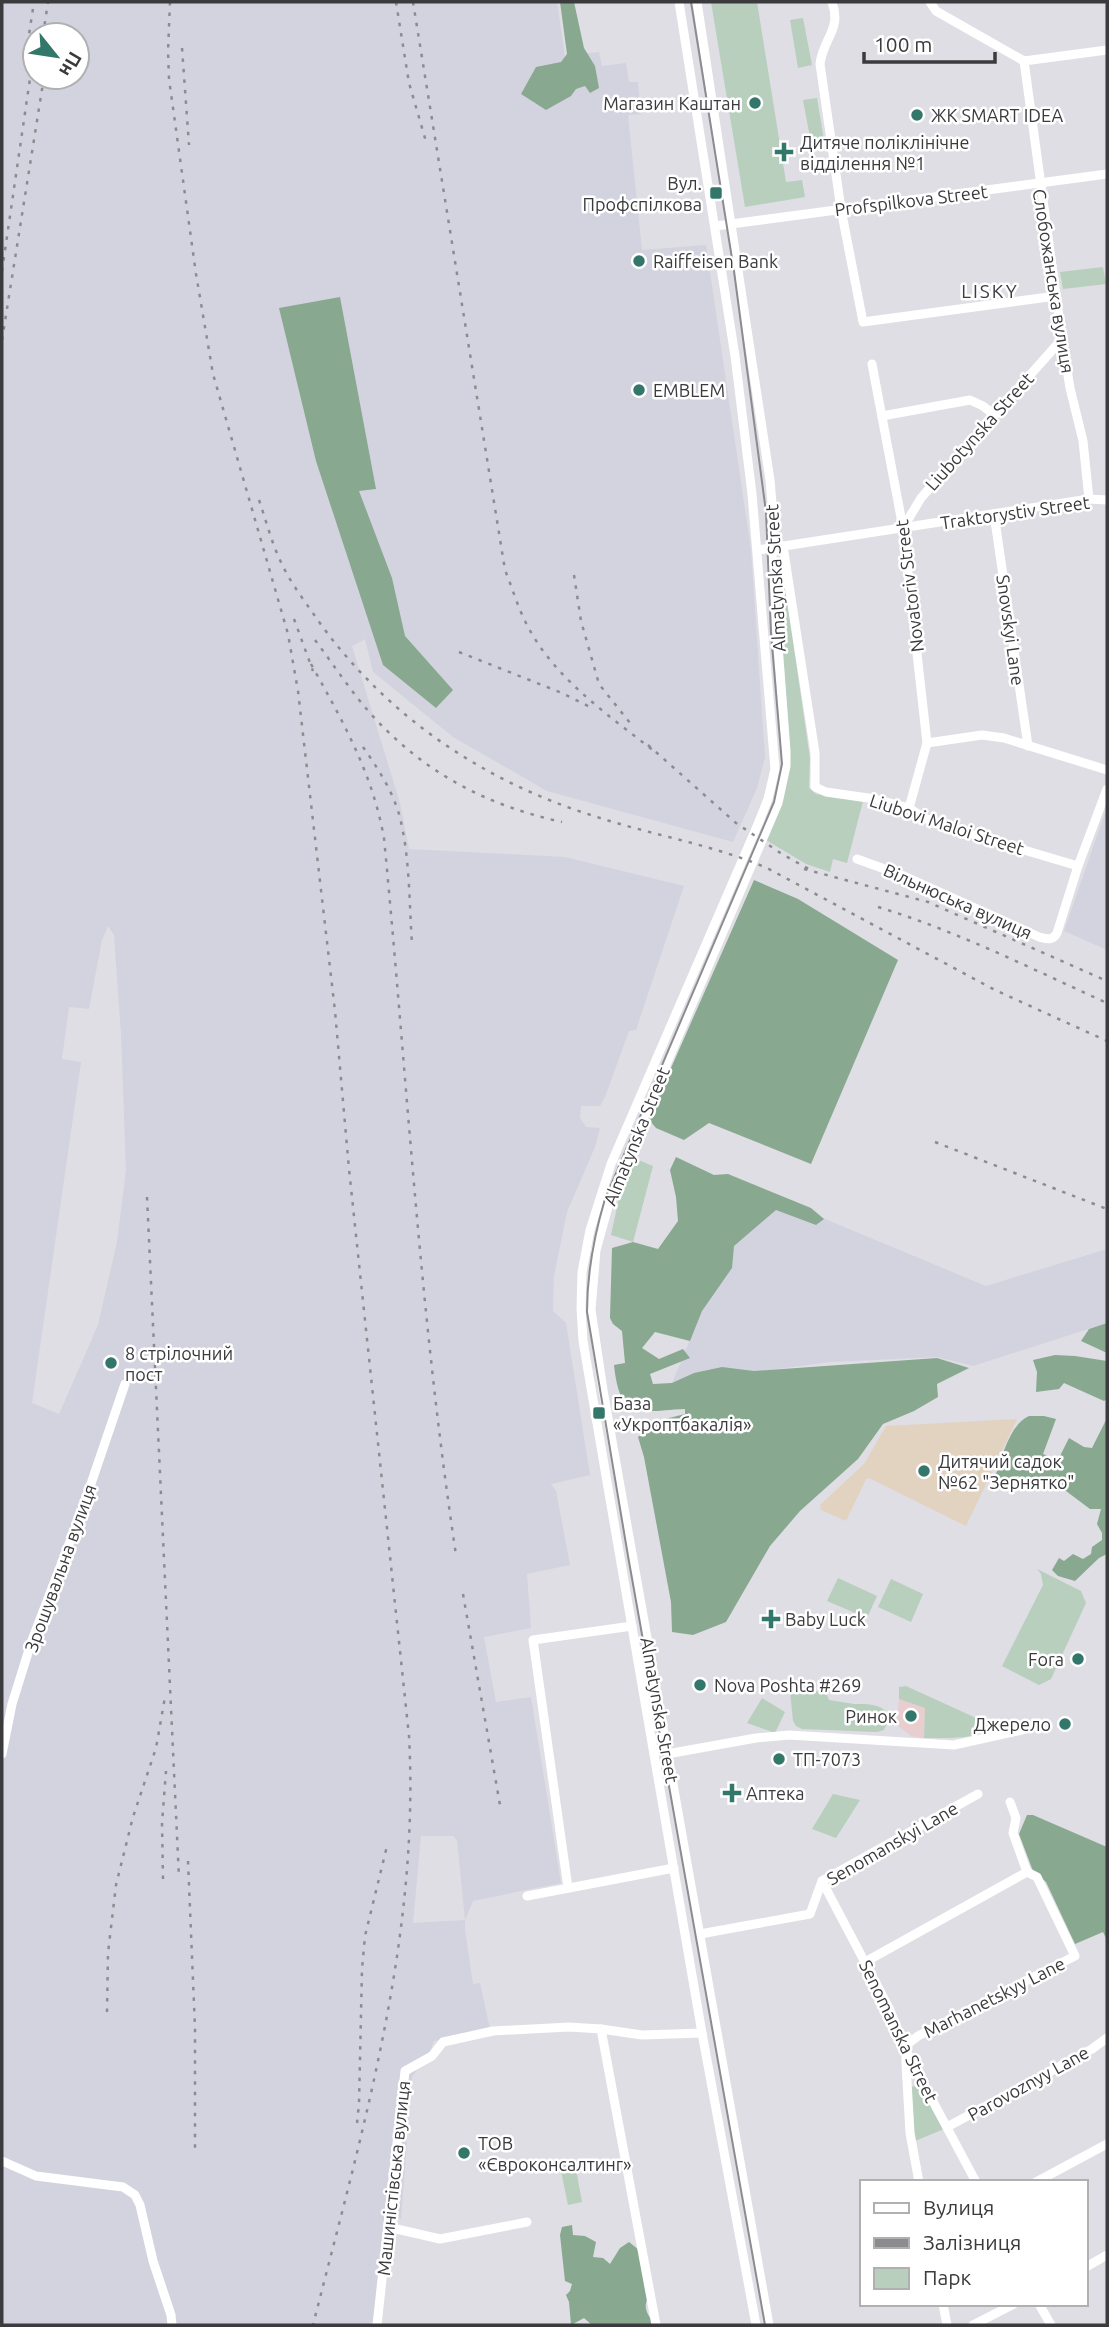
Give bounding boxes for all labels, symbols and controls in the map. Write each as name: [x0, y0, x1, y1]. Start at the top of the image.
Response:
north arrow: [21, 21, 91, 91]
scale bar: [864, 21, 995, 65]
text: 100 m: [874, 32, 932, 56]
text: Пн: [55, 48, 86, 81]
place label: Магазин Каштан: [603, 93, 741, 113]
marker: Магазин Каштан: [747, 95, 763, 111]
place label: ЖК SMART IDEA: [931, 105, 1063, 125]
marker: ЖК SMART IDEA: [909, 107, 925, 123]
place label: Дитяче поліклінічне відділення №1: [800, 132, 969, 173]
marker: Дитяче поліклінічне відділення №1: [774, 142, 794, 162]
place label: Вул. Профспілкова: [583, 173, 702, 214]
street label: Profspilkova Street: [833, 181, 989, 219]
marker: Вул. Профспілкова: [708, 185, 724, 201]
street label: Слобожанська вулиця: [1030, 187, 1078, 375]
place label: Raiffeisen Bank: [653, 251, 778, 271]
marker: Raiffeisen Bank: [631, 253, 647, 269]
district label: LISKY: [961, 280, 1019, 302]
street label: Liubotynska Street: [921, 368, 1037, 494]
place label: EMBLEM: [653, 380, 725, 400]
marker: EMBLEM: [631, 382, 647, 398]
street label: Traktorystiv Street: [939, 492, 1091, 532]
street label: Almatynska Street: [761, 504, 789, 652]
street label: Novatoriv Street: [891, 519, 927, 653]
street label: Snovskyi Lane: [993, 573, 1029, 687]
street label: Liubovi Maloi Street: [867, 790, 1027, 858]
street label: Вільнюська вулиця: [881, 859, 1035, 943]
street label: Almatynska Street: [599, 1064, 673, 1208]
place label: 8 стрілочний пост: [125, 1343, 233, 1384]
marker: 8 стрілочний пост: [103, 1355, 119, 1371]
place label: База «Укроптбакалія»: [613, 1393, 751, 1434]
marker: База «Укроптбакалія»: [591, 1405, 607, 1421]
place label: Дитячий садок №62 "Зернятко": [938, 1451, 1074, 1492]
marker: Дитячий садок №62 "Зернятко": [916, 1463, 932, 1479]
street label: Зрошувальна вулиця: [20, 1481, 100, 1655]
place label: Baby Luck: [785, 1609, 866, 1629]
marker: Baby Luck: [763, 1611, 779, 1627]
street label: Almatynska Street: [637, 1636, 683, 1784]
place label: Fora: [1028, 1649, 1064, 1669]
marker: Fora: [1070, 1651, 1086, 1667]
place label: Nova Poshta #269: [714, 1675, 861, 1695]
marker: Nova Poshta #269: [692, 1677, 708, 1693]
place label: Ринок: [845, 1706, 897, 1726]
marker: Ринок: [903, 1708, 919, 1724]
place label: Джерело: [974, 1714, 1051, 1734]
marker: Джерело: [1057, 1716, 1073, 1732]
place label: ТП-7073: [793, 1749, 861, 1769]
marker: ТП-7073: [771, 1751, 787, 1767]
place label: Аптека: [746, 1783, 804, 1803]
marker: Аптека: [724, 1785, 740, 1801]
street label: Senomanskyi Lane: [823, 1797, 961, 1889]
street label: Marhanetskyy Lane: [920, 1953, 1068, 2041]
street label: Senomanska Street: [856, 1957, 942, 2105]
street label: Parovoznyy Lane: [964, 2042, 1092, 2124]
street label: Машиністівська вулиця: [373, 2080, 413, 2276]
place label: ТОВ «Євроконсалтинг»: [478, 2133, 632, 2174]
marker: ТОВ «Євроконсалтинг»: [456, 2145, 472, 2161]
legend: [860, 2180, 1088, 2306]
text: Вулиця: [923, 2195, 994, 2219]
text: Залізниця: [923, 2230, 1021, 2254]
text: Парк: [923, 2265, 972, 2289]

